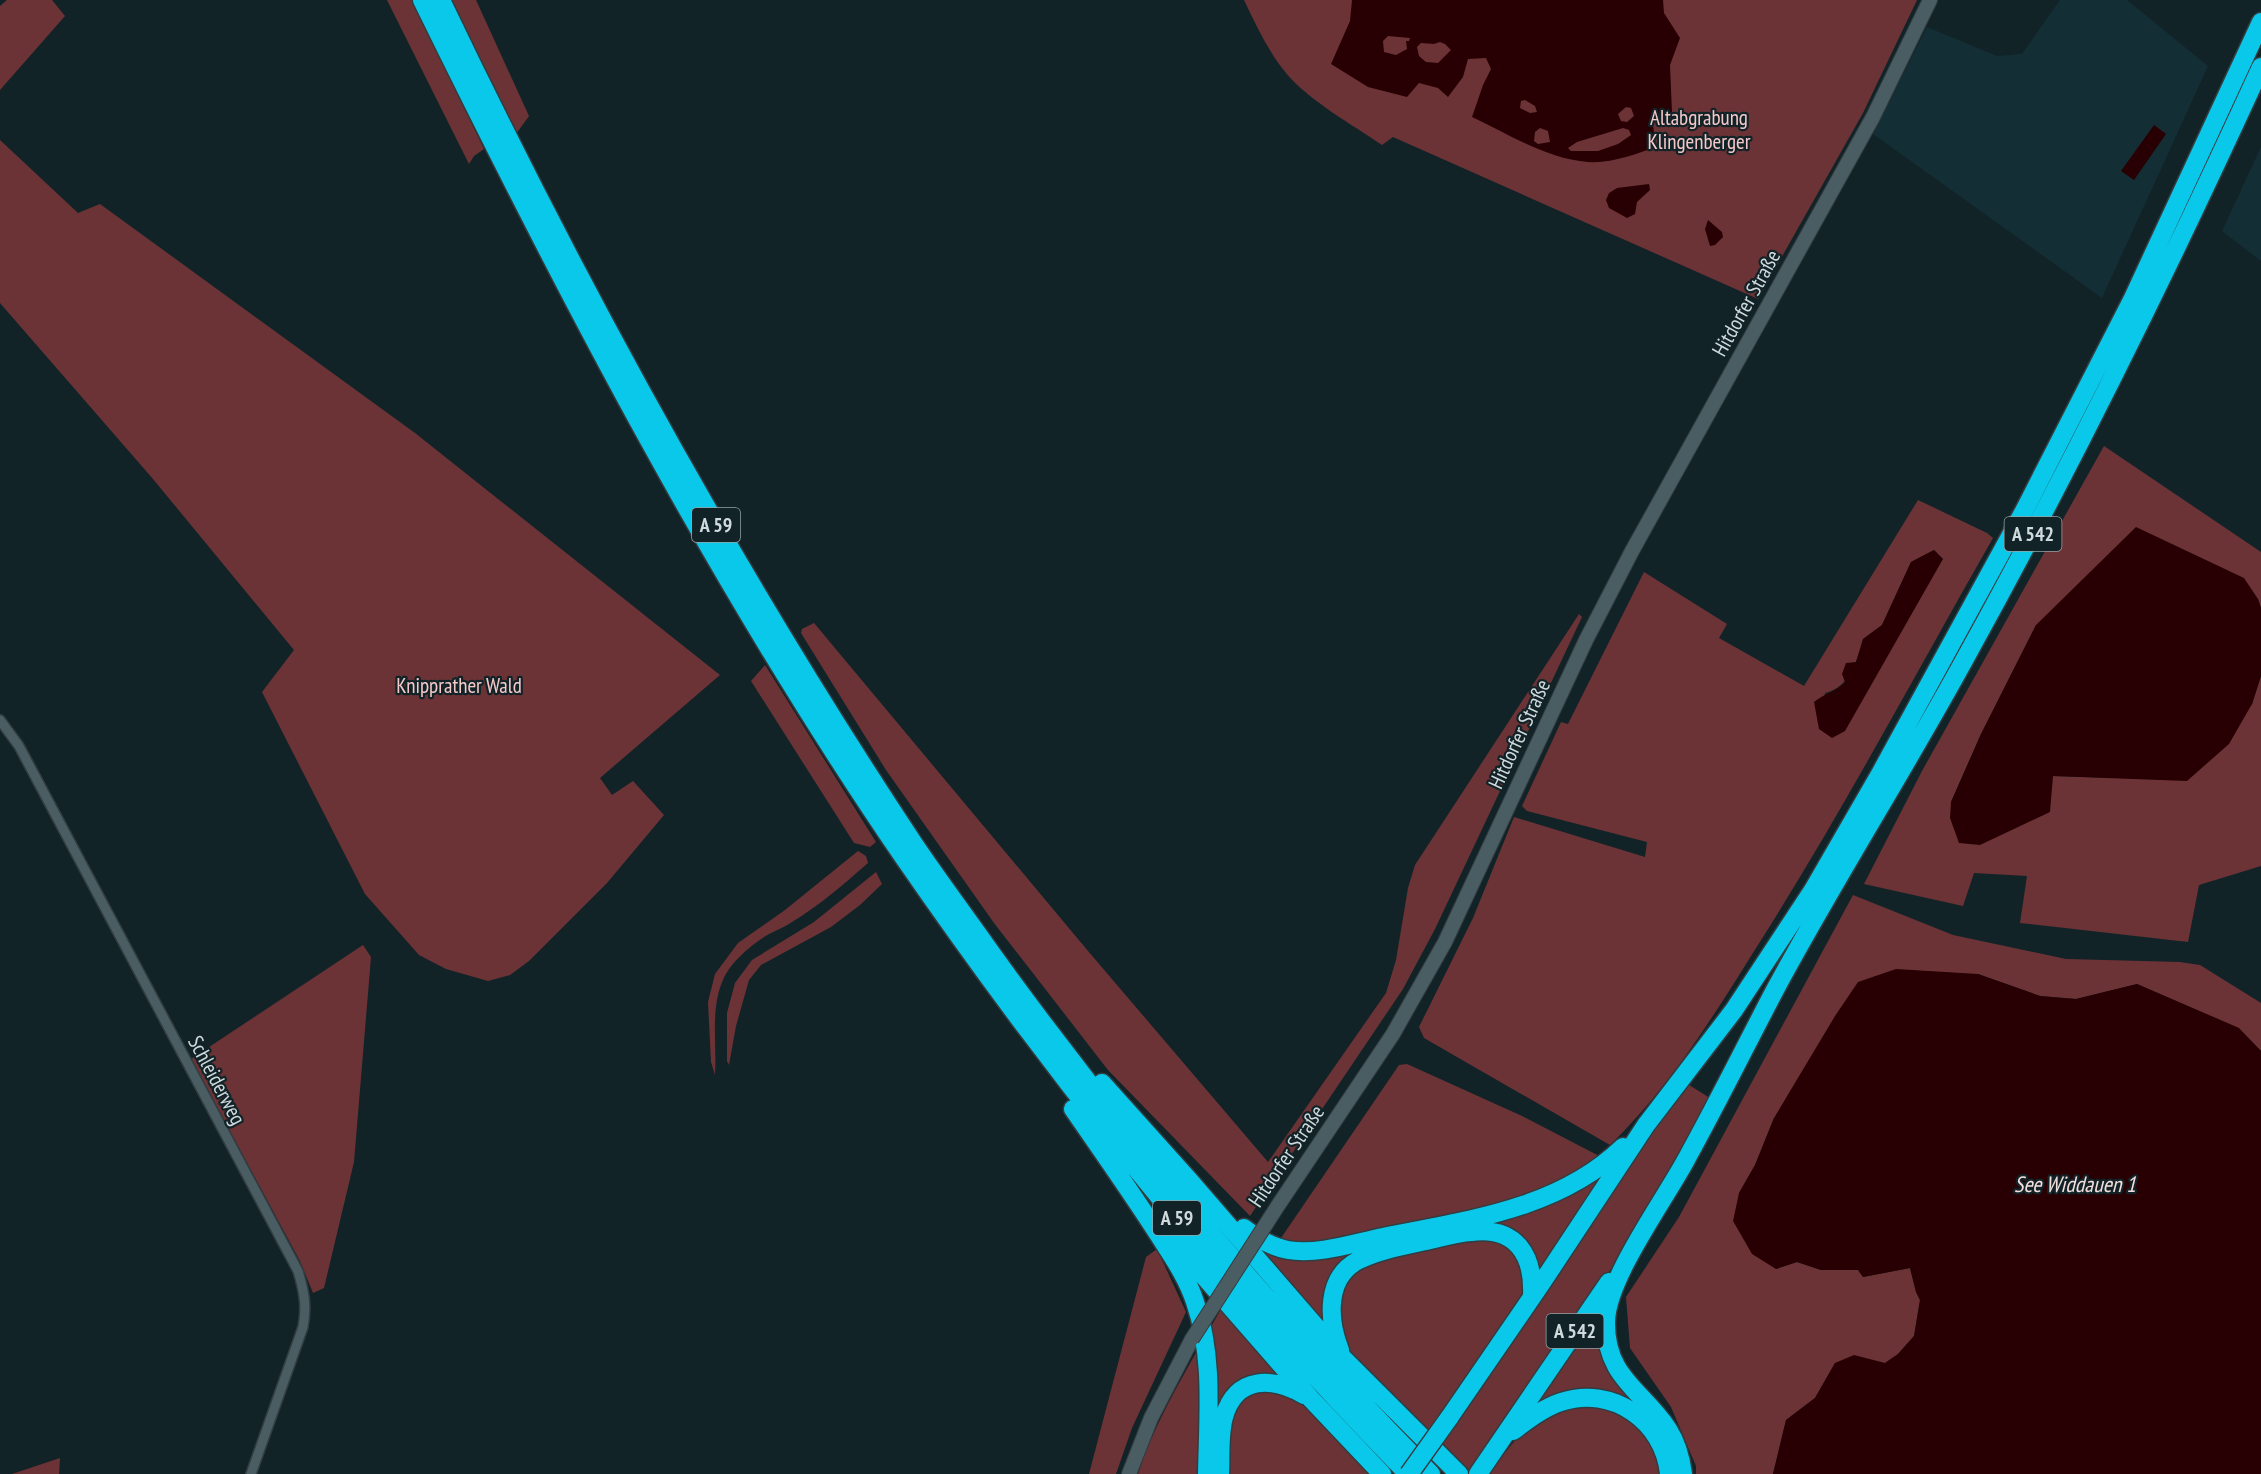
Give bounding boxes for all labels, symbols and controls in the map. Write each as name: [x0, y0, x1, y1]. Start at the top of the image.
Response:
park label: Altabgrabung Klingenberger: [1647, 104, 1751, 155]
street label: Hitdorfer Straße: [1706, 245, 1786, 361]
road number: A 59: [692, 508, 740, 542]
road number: A 542: [2004, 517, 2062, 551]
park label: Knipprather Wald: [396, 672, 522, 699]
street label: Hitdorfer Straße: [1482, 675, 1556, 793]
street label: Schleiderweg: [182, 1031, 252, 1129]
street label: Hitdorfer Straße: [1242, 1100, 1330, 1212]
water label: See Widdauen 1: [2014, 1170, 2137, 1198]
road number: A 59: [1153, 1201, 1201, 1235]
road number: A 542: [1546, 1314, 1604, 1348]

